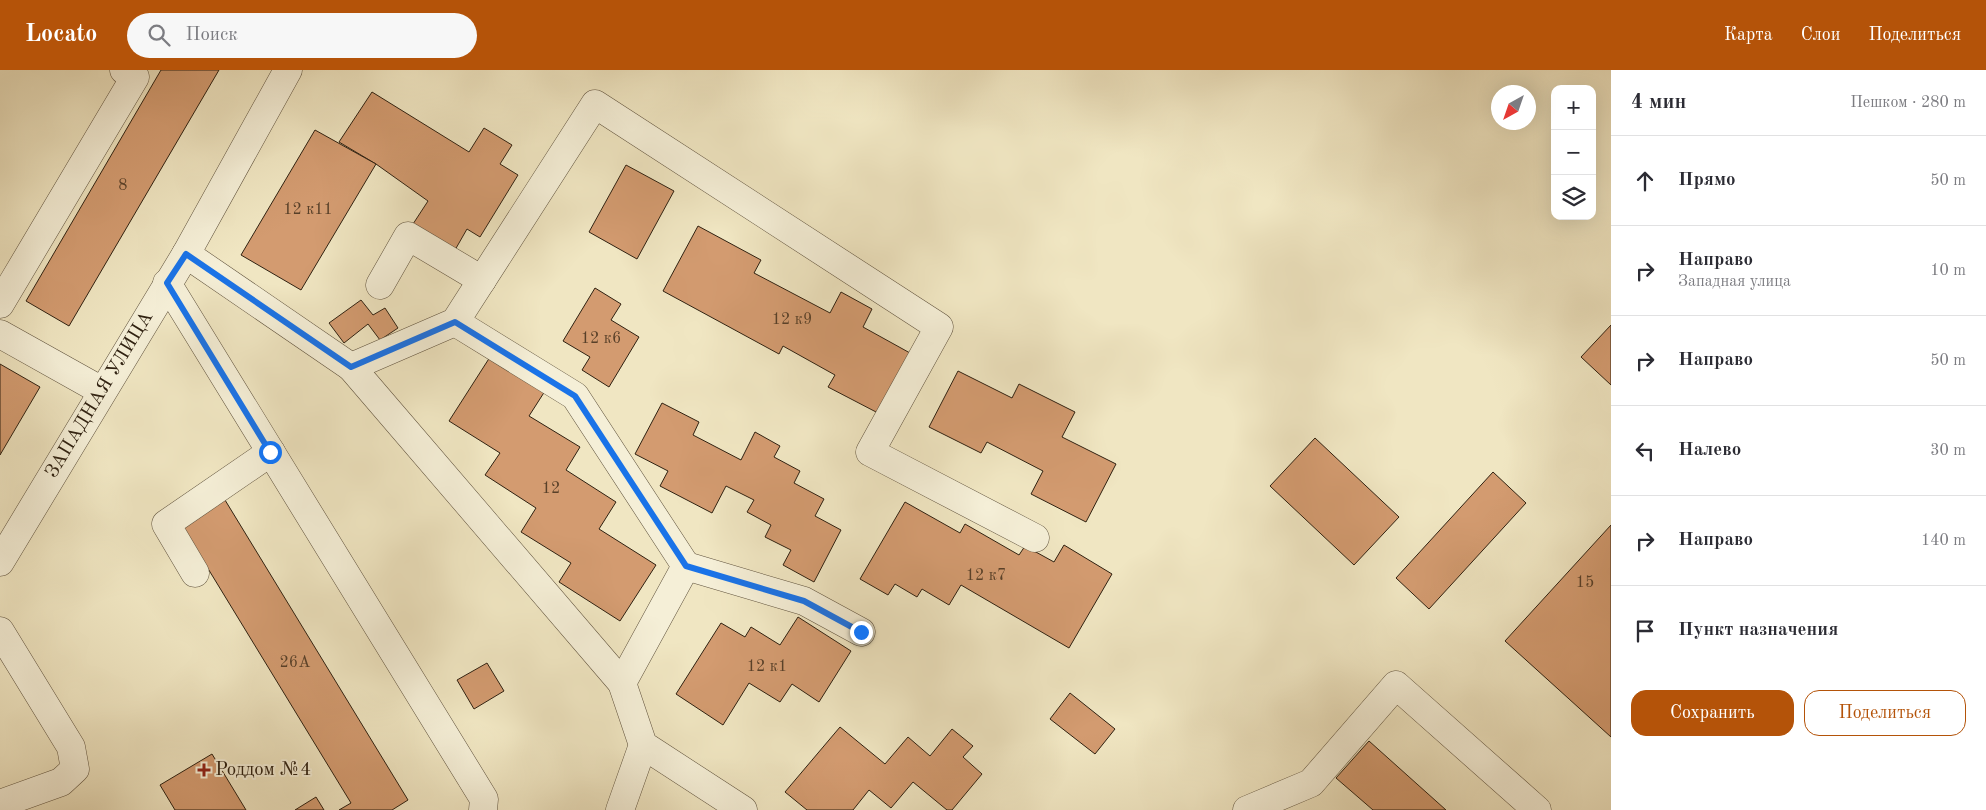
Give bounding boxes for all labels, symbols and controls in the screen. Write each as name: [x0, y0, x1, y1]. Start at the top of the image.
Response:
search box: [127, 13, 477, 58]
icon: search: [145, 21, 173, 49]
text: Locato: [25, 23, 97, 47]
text: Поиск: [185, 26, 238, 45]
text: Карта: [1724, 26, 1773, 44]
text: Слои: [1801, 26, 1840, 44]
text: Поделиться: [1868, 26, 1961, 44]
north arrow: [1491, 85, 1536, 130]
map controls: [1551, 85, 1596, 220]
button: +: [1551, 85, 1596, 130]
text: 4 мин: [1631, 92, 1686, 113]
text: Пешком · 280 m: [1850, 95, 1966, 111]
button: −: [1551, 130, 1596, 175]
icon: ahead: [1631, 167, 1659, 195]
text: Прямо: [1678, 171, 1736, 190]
text: 50 m: [1930, 173, 1966, 189]
button: layers: [1551, 175, 1596, 220]
house number: 8: [118, 178, 128, 194]
house number: 12 к11: [283, 202, 333, 218]
text: Направо: [1678, 251, 1753, 270]
icon: right: [1631, 257, 1659, 285]
text: 10 m: [1930, 263, 1966, 279]
text: Западная улица: [1678, 274, 1791, 290]
street label: ЗАПАДНАЯ УЛИЦА: [43, 308, 157, 481]
house number: 12 к9: [772, 312, 812, 328]
house number: 12 к6: [581, 331, 621, 347]
icon: right: [1631, 347, 1659, 375]
text: Направо: [1678, 351, 1753, 370]
text: 50 m: [1930, 353, 1966, 369]
icon: left: [1631, 437, 1659, 465]
route start: [259, 441, 282, 464]
text: Налево: [1678, 441, 1741, 460]
text: 30 m: [1930, 443, 1966, 459]
house number: 12: [542, 481, 560, 497]
icon: right: [1631, 527, 1659, 555]
text: Направо: [1678, 531, 1753, 550]
text: 140 m: [1921, 533, 1966, 549]
house number: 12 к7: [966, 568, 1006, 584]
house number: 15: [1576, 575, 1594, 591]
icon: arrive: [1631, 617, 1659, 645]
route end: [850, 621, 873, 644]
text: Пункт назначения: [1678, 621, 1838, 640]
house number: 26А: [280, 655, 310, 671]
house number: 12 к1: [747, 659, 787, 675]
button: Сохранить: [1631, 690, 1794, 736]
button: Поделиться: [1804, 690, 1966, 736]
place label: Роддом №4: [215, 761, 311, 780]
marker: Роддом №4: [197, 763, 211, 777]

